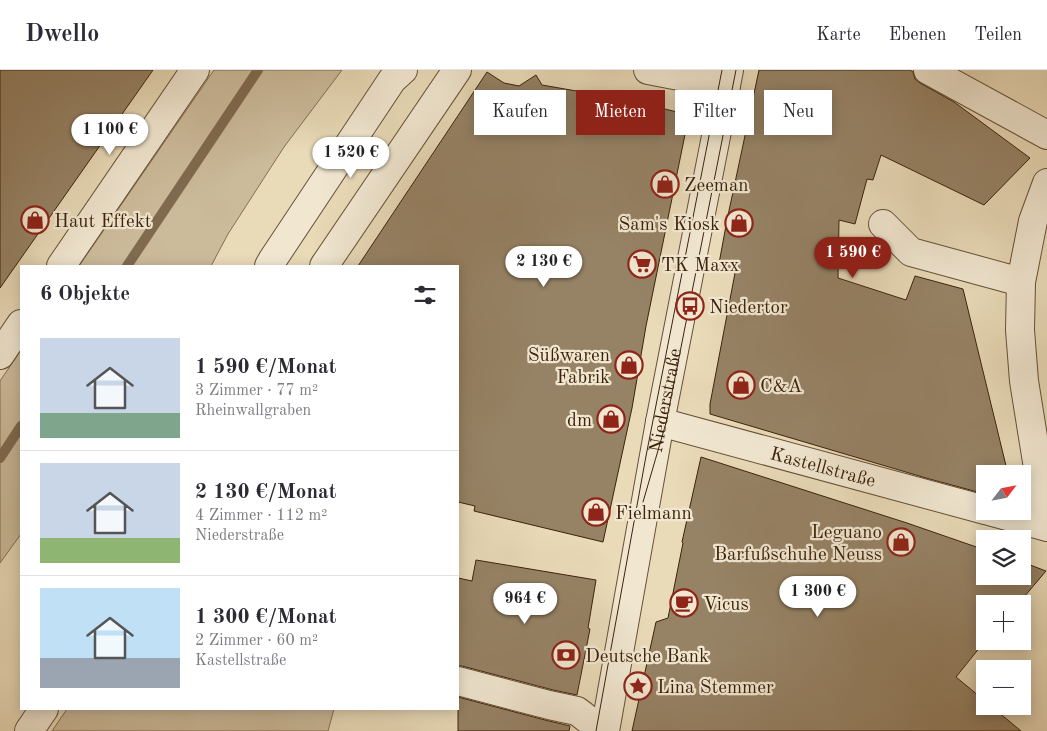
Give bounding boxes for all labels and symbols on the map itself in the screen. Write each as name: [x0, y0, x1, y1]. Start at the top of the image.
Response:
pin: 1 100 €: [64, 114, 156, 156]
pin: 1 520 €: [305, 136, 397, 179]
shop icon: Zeeman: [650, 169, 680, 199]
place label: Zeeman: [684, 177, 749, 196]
shop icon: Haut Effekt: [20, 205, 50, 235]
shop icon: Sam's Kiosk: [724, 208, 754, 238]
place label: Haut Effekt: [54, 213, 151, 232]
place label: Sam's Kiosk: [619, 216, 720, 235]
pin: 1 590 €: [807, 236, 899, 279]
pin: 2 130 €: [498, 246, 590, 288]
supermarket icon: TK Maxx: [627, 249, 657, 279]
place label: TK Maxx: [661, 257, 739, 276]
bus stop icon: Niedertor: [675, 291, 705, 321]
place label: Niedertor: [709, 299, 788, 318]
place label: Süßwaren Fabrik: [528, 347, 610, 388]
street label: Niederstraße: [648, 347, 686, 454]
shop icon: Süßwaren Fabrik: [614, 350, 644, 380]
shop icon: C&A: [726, 370, 756, 400]
place label: C&A: [760, 378, 803, 397]
shop icon: dm: [596, 404, 626, 434]
place label: dm: [567, 412, 592, 431]
street label: Kastellstraße: [768, 445, 877, 492]
north arrow: [976, 465, 1031, 520]
shop icon: Fielmann: [581, 497, 611, 527]
place label: Fielmann: [615, 505, 692, 524]
place label: Leguano Barfußschuhe Neuss: [714, 524, 882, 565]
shop icon: Leguano Barfußschuhe Neuss: [886, 527, 916, 557]
pin: 1 300 €: [772, 576, 864, 618]
pin: 964 €: [490, 582, 560, 625]
cafe icon: Vicus: [669, 588, 699, 618]
place label: Vicus: [703, 596, 749, 615]
bank icon: Deutsche Bank: [551, 640, 581, 670]
place label: Deutsche Bank: [585, 648, 709, 667]
place icon: Lina Stemmer: [623, 671, 653, 701]
place label: Lina Stemmer: [657, 679, 774, 698]

